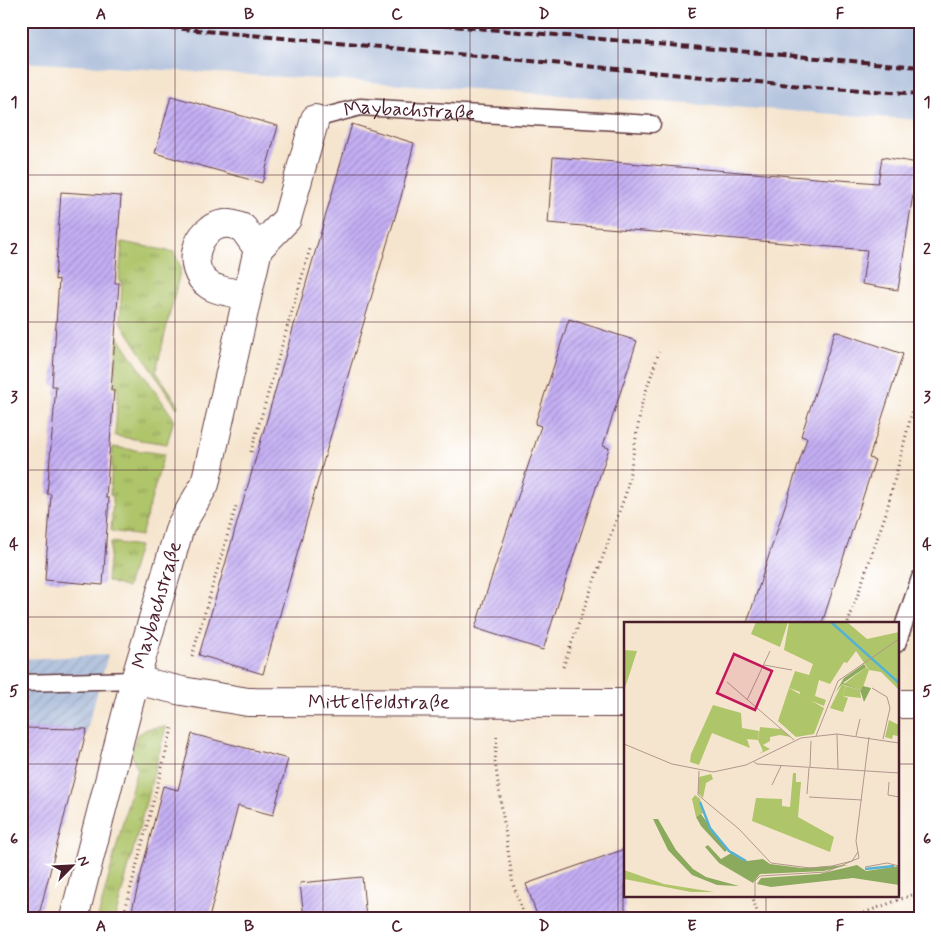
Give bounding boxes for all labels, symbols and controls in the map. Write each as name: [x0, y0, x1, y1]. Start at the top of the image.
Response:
text: A: [96, 4, 106, 25]
text: B: [244, 4, 254, 25]
text: C: [391, 4, 403, 25]
text: D: [538, 4, 550, 25]
text: E: [687, 4, 697, 25]
text: F: [836, 4, 845, 25]
text: 1: [10, 92, 18, 113]
text: 1: [923, 92, 931, 113]
street label: Maybachstraße: [341, 94, 476, 127]
text: 2: [10, 239, 18, 260]
text: 2: [923, 239, 931, 260]
text: 3: [10, 387, 18, 408]
text: 3: [923, 387, 931, 408]
text: 4: [9, 534, 19, 555]
text: 4: [922, 534, 932, 555]
street label: Maybachstraße: [126, 538, 189, 672]
inset map: [624, 622, 898, 896]
text: 5: [9, 681, 19, 702]
text: 5: [922, 681, 932, 702]
street label: Mittelfeldstraße: [308, 689, 450, 716]
text: 6: [10, 829, 18, 850]
text: 6: [923, 829, 931, 850]
north arrow: [48, 842, 98, 892]
text: N: [73, 853, 93, 869]
text: A: [96, 916, 106, 937]
text: B: [244, 916, 254, 937]
text: C: [391, 916, 403, 937]
text: D: [538, 916, 550, 937]
text: E: [687, 916, 697, 937]
text: F: [836, 916, 845, 937]

